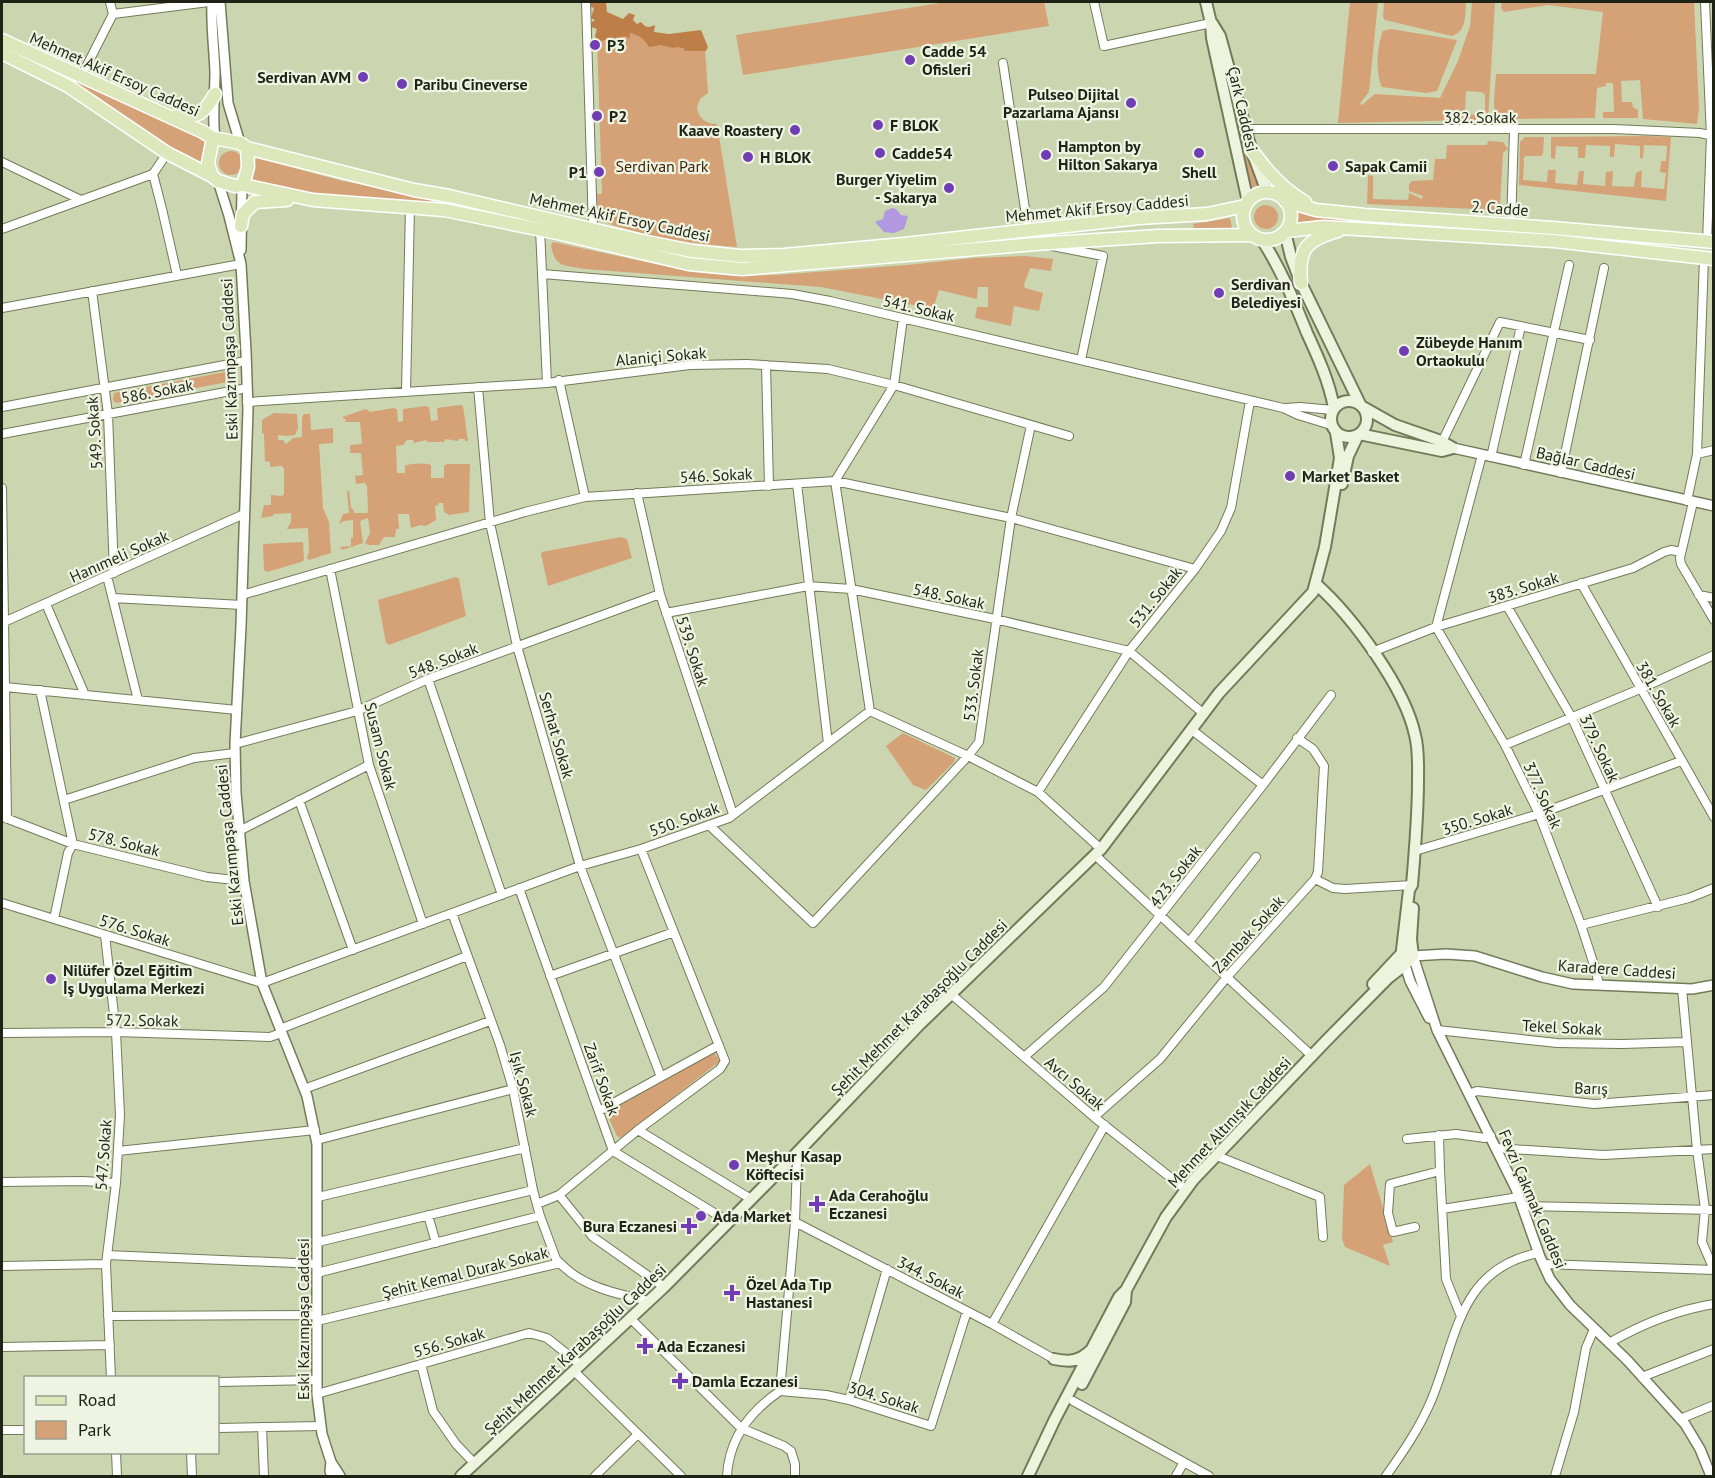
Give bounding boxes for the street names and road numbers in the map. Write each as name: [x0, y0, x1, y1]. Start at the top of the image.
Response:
street label: Mehmet Akif Ersoy Caddesi: [27, 27, 203, 121]
street label: Çark Caddesi: [1223, 64, 1263, 154]
street label: 382. Sokak: [1444, 107, 1517, 127]
street label: Mehmet Akif Ersoy Caddesi: [528, 188, 712, 246]
street label: Mehmet Akif Ersoy Caddesi: [1004, 190, 1190, 226]
street label: 2. Cadde: [1471, 196, 1529, 220]
street label: Eski Kazımpaşa Caddesi: [216, 278, 242, 440]
street label: 541. Sokak: [881, 290, 957, 326]
street label: Alaniçi Sokak: [615, 342, 708, 370]
street label: 586. Sokak: [119, 374, 195, 408]
street label: 549. Sokak: [81, 396, 107, 470]
street label: Bağlar Caddesi: [1534, 442, 1638, 484]
street label: 546. Sokak: [679, 463, 753, 487]
street label: Hanımeli Sokak: [66, 525, 172, 587]
street label: 531. Sokak: [1124, 562, 1186, 632]
street label: 383. Sokak: [1485, 567, 1561, 607]
street label: 548. Sokak: [911, 579, 987, 613]
street label: 539. Sokak: [672, 613, 714, 689]
street label: 548. Sokak: [405, 637, 481, 682]
street label: 533. Sokak: [959, 647, 987, 722]
street label: 381. Sokak: [1632, 657, 1686, 731]
street label: Serhat Sokak: [535, 690, 579, 781]
street label: Susam Sokak: [360, 700, 402, 792]
street label: 379. Sokak: [1576, 711, 1625, 786]
street label: 377. Sokak: [1519, 758, 1567, 832]
street label: Eski Kazımpaşa Caddesi: [211, 763, 247, 927]
street label: 550. Sokak: [646, 797, 722, 841]
street label: 350. Sokak: [1439, 799, 1515, 839]
street label: 578. Sokak: [86, 823, 162, 861]
street label: 423. Sokak: [1145, 841, 1206, 911]
street label: Zambak Sokak: [1208, 891, 1288, 977]
street label: 576. Sokak: [97, 910, 173, 950]
street label: Şehit Mehmet Karabaşoğlu Caddesi: [827, 915, 1011, 1099]
street label: Karadere Caddesi: [1557, 955, 1677, 983]
street label: 572. Sokak: [105, 1009, 179, 1031]
street label: Tekel Sokak: [1522, 1015, 1603, 1039]
street label: Zarif Sokak: [580, 1040, 624, 1118]
street label: Işık Sokak: [506, 1049, 542, 1119]
street label: Avcı Sokak: [1041, 1052, 1109, 1114]
street label: Mehmet Altınışık Caddesi: [1163, 1052, 1295, 1192]
street label: Barış: [1574, 1077, 1608, 1099]
street label: 547. Sokak: [91, 1118, 115, 1191]
street label: Fevzi Çakmak Caddesi: [1495, 1126, 1571, 1272]
street label: Eski Kazımpaşa Caddesi: [293, 1238, 313, 1400]
street label: Şehit Kemal Durak Sokak: [380, 1242, 551, 1302]
street label: 344. Sokak: [894, 1252, 968, 1303]
street label: Şehit Mehmet Karabaşoğlu Caddesi: [480, 1259, 670, 1439]
street label: 556. Sokak: [411, 1322, 487, 1362]
street label: 304. Sokak: [846, 1377, 922, 1417]

